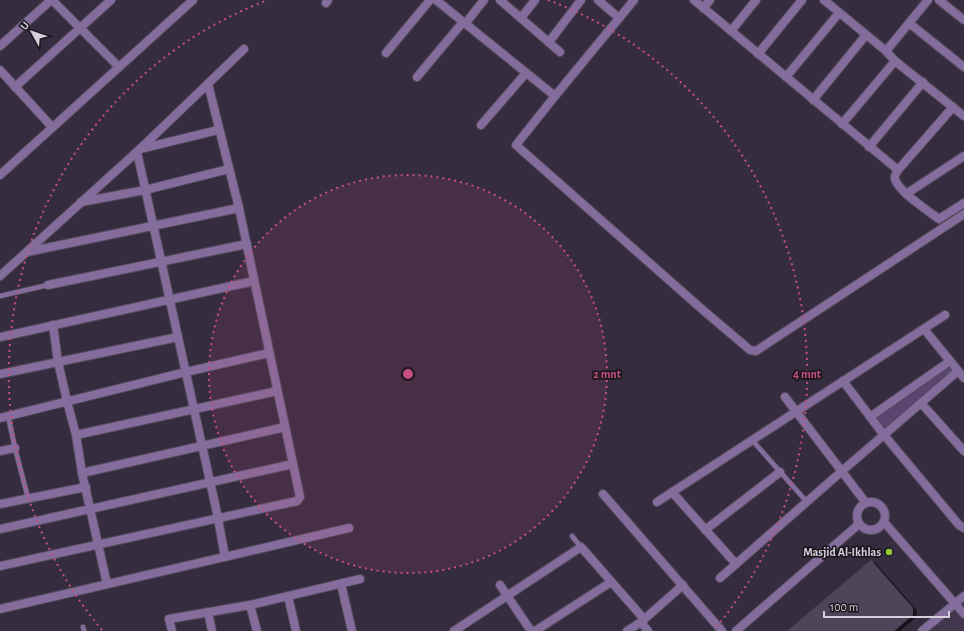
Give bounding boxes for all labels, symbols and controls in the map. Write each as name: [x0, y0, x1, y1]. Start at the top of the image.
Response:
north arrow: [12, 12, 52, 52]
text: U: [18, 20, 31, 32]
centre of rings: [401, 367, 415, 381]
text: 2 mnt: [593, 368, 621, 380]
text: 4 mnt: [793, 368, 821, 380]
place label: Masjid Al-Ikhlas: [803, 546, 881, 559]
marker: Masjid Al-Ikhlas: [884, 547, 894, 557]
scale bar: [824, 593, 949, 619]
text: 100 m: [830, 601, 858, 613]

